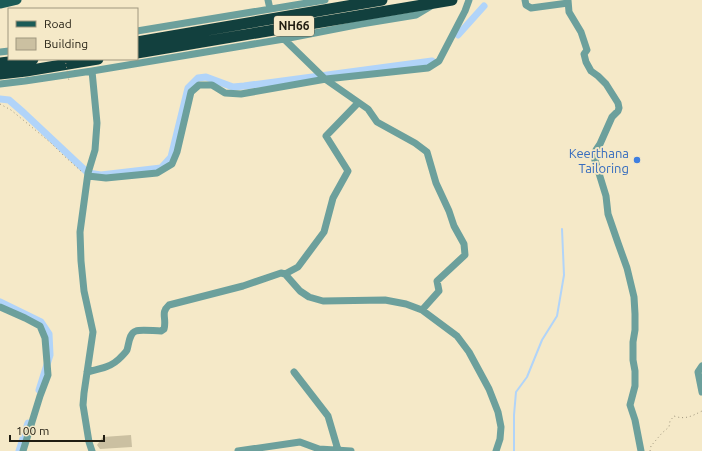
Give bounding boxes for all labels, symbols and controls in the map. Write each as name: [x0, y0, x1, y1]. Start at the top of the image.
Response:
legend: [8, 8, 138, 60]
road number: NH66: [274, 16, 314, 36]
text: Road: [44, 17, 72, 30]
text: Building: [44, 37, 88, 50]
place label: Keerthana Tailoring: [569, 146, 629, 175]
marker: Keerthana Tailoring: [632, 155, 642, 165]
scale bar: [10, 417, 104, 443]
text: 100 m: [16, 424, 49, 437]

